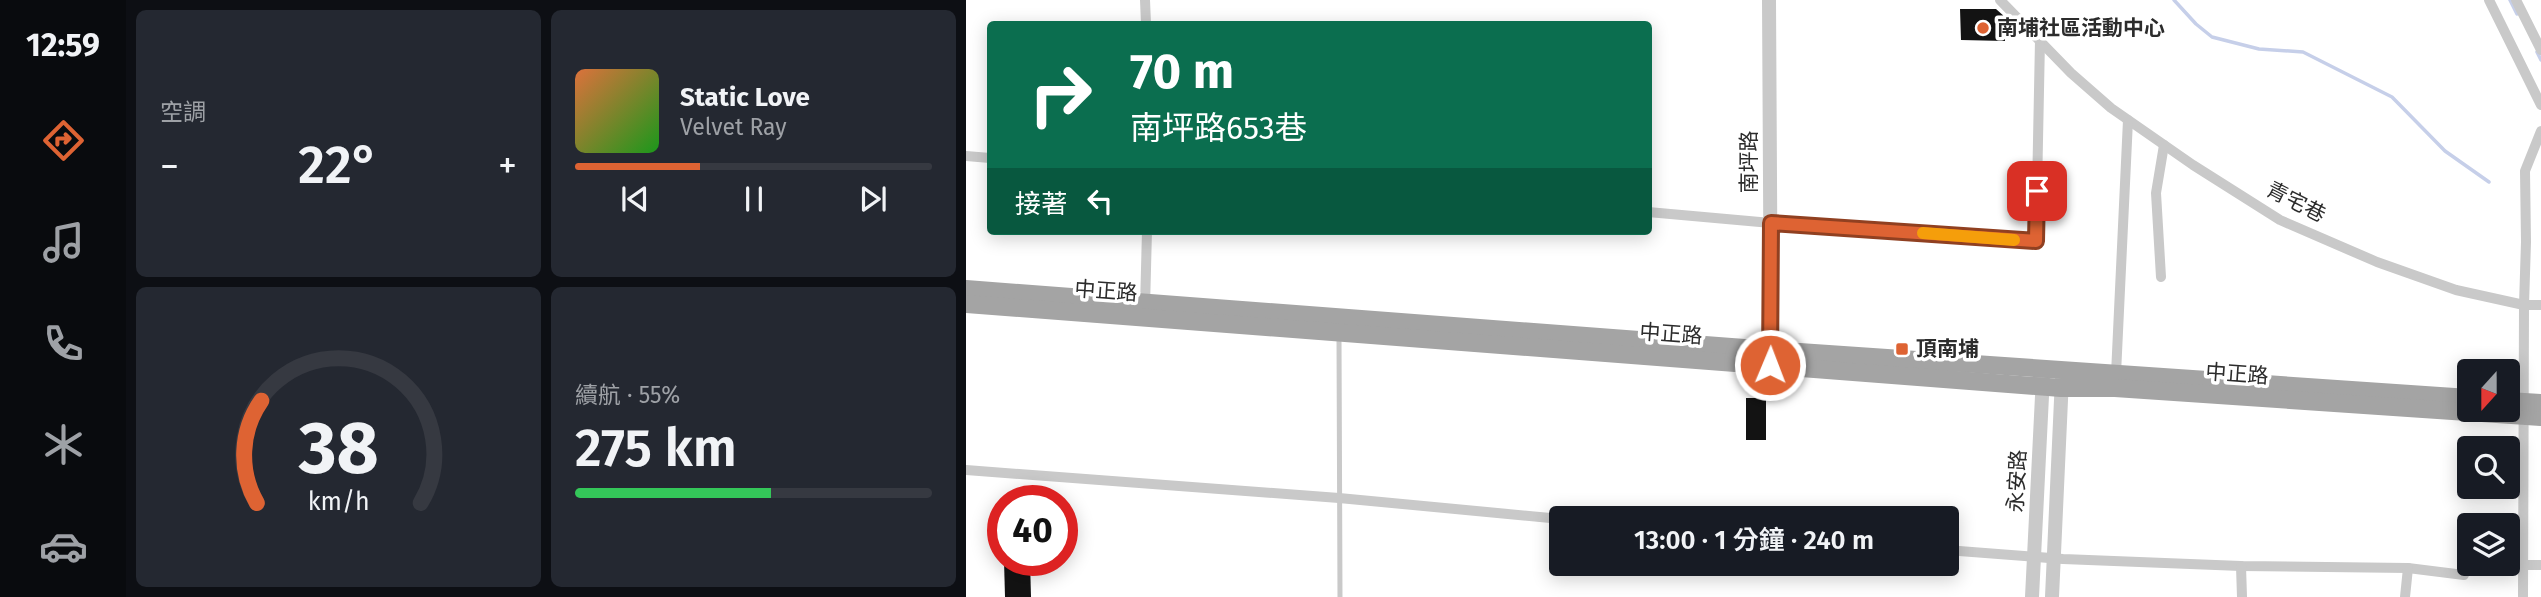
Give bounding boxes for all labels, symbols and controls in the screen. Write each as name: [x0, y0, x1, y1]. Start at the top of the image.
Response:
place label: 南埔社區活動中心: [1997, 15, 2165, 41]
marker: 南埔社區活動中心: [1975, 20, 1991, 36]
text: 12:59: [26, 26, 100, 64]
text: 70 m: [1130, 42, 1234, 101]
icon: right: [1015, 49, 1106, 140]
text: Static Love: [680, 82, 810, 113]
text: 空調: [160, 98, 206, 126]
text: 南坪路653巷: [1130, 109, 1307, 147]
text: Velvet Ray: [680, 113, 787, 141]
icon: directions: [39, 116, 88, 165]
street label: 南坪路: [1736, 131, 1762, 194]
text: 22°: [298, 134, 379, 197]
text: −: [160, 143, 179, 189]
text: +: [498, 143, 517, 189]
pin: [2007, 161, 2067, 221]
icon: arrive: [2018, 172, 2056, 210]
street label: 青宅巷: [2262, 176, 2330, 228]
icon: previous: [616, 180, 654, 218]
icon: pause: [735, 180, 773, 218]
icon: next: [854, 180, 892, 218]
icon: left: [1081, 182, 1119, 220]
text: 接著: [1015, 189, 1067, 220]
icon: music: [39, 218, 88, 267]
street label: 中正路: [1074, 276, 1138, 306]
icon: phone: [39, 319, 88, 368]
street label: 中正路: [1639, 319, 1703, 349]
position arrow: [1733, 328, 1807, 402]
place label: 頂南埔: [1916, 336, 1979, 362]
marker: 頂南埔: [1894, 341, 1910, 357]
street label: 中正路: [2205, 359, 2269, 389]
north arrow: [2457, 359, 2520, 422]
map controls: [2457, 359, 2520, 576]
text: 續航 · 55%: [575, 381, 680, 409]
text: 38: [297, 405, 379, 492]
text: 275 km: [575, 417, 737, 480]
icon: climate: [39, 420, 88, 469]
button: search: [2457, 436, 2520, 499]
street label: 永安路: [2002, 449, 2032, 513]
speed limit sign: 40: [987, 485, 1078, 576]
text: km/h: [308, 487, 369, 517]
button: layers: [2457, 513, 2520, 576]
icon: car: [39, 522, 88, 571]
text: 13:00 · 1 分鐘 · 240 m: [1634, 525, 1874, 556]

